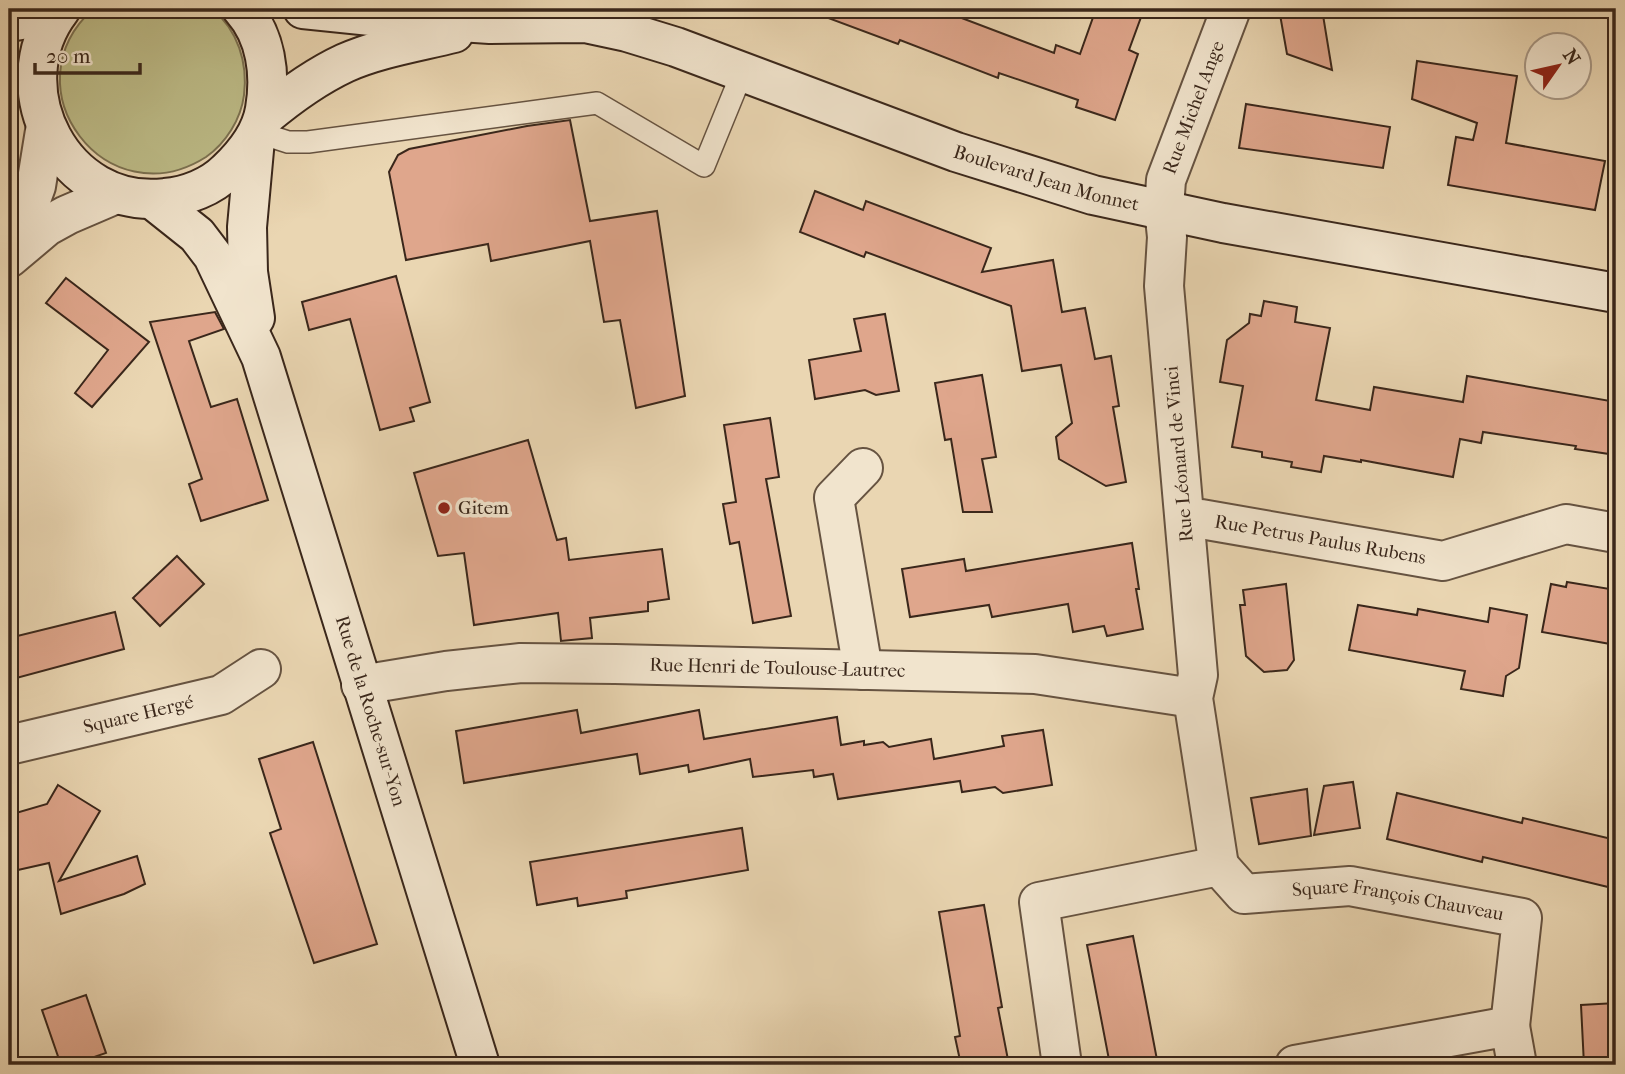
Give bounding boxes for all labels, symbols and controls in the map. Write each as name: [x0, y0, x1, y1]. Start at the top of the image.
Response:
scale bar: [35, 32, 140, 76]
north arrow: [1524, 32, 1594, 102]
street label: Rue Michel Ange: [1158, 38, 1229, 177]
text: 20 m: [46, 44, 91, 68]
text: N: [1558, 45, 1585, 70]
street label: Boulevard Jean Monnet: [951, 141, 1141, 216]
street label: Rue Léonard de Vinci: [1160, 365, 1198, 543]
place label: Gitem: [458, 497, 509, 519]
marker: Gitem: [436, 500, 452, 516]
street label: Rue Petrus Paulus Rubens: [1213, 511, 1428, 569]
street label: Rue de la Roche-sur-Yon: [331, 613, 410, 809]
street label: Rue Henri de Toulouse-Lautrec: [649, 654, 906, 682]
street label: Square Hergé: [81, 691, 196, 738]
street label: Square François Chauveau: [1291, 875, 1506, 925]

